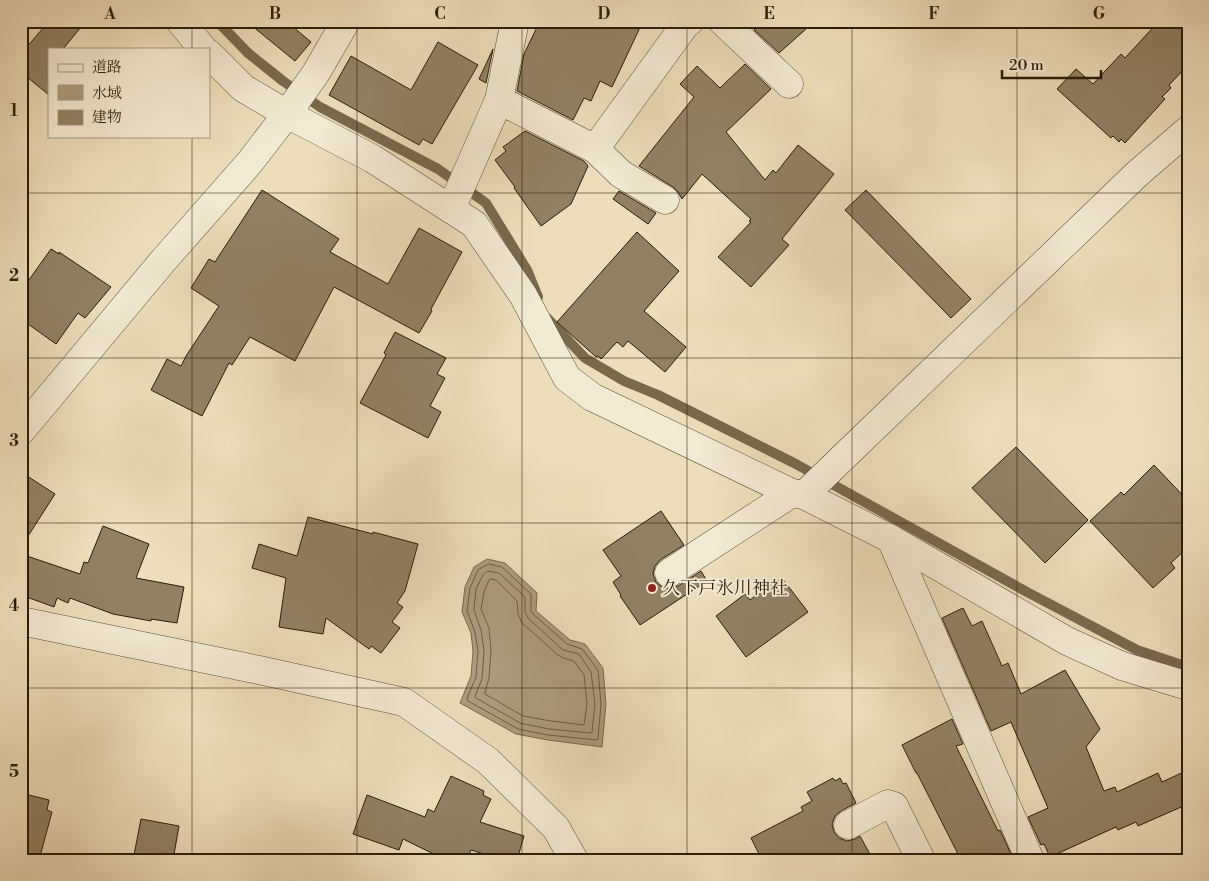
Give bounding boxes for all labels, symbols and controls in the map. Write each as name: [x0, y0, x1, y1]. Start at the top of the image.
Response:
text: A: [103, 4, 116, 24]
text: B: [269, 4, 281, 24]
text: C: [434, 4, 446, 24]
text: D: [598, 4, 611, 24]
text: E: [763, 4, 775, 24]
text: F: [928, 4, 940, 24]
text: G: [1093, 4, 1106, 24]
legend: [48, 48, 210, 138]
scale bar: [1002, 48, 1100, 80]
text: 20 m: [1009, 56, 1044, 75]
text: 道路: [92, 58, 122, 77]
text: 水域: [92, 84, 122, 103]
text: 1: [10, 101, 18, 121]
text: 建物: [92, 108, 122, 127]
text: 2: [9, 266, 19, 286]
text: 3: [9, 431, 19, 451]
place label: 久下戸氷川神社: [662, 577, 788, 600]
marker: 久下戸氷川神社: [646, 582, 658, 594]
text: 4: [9, 596, 20, 616]
text: 5: [9, 762, 19, 782]

